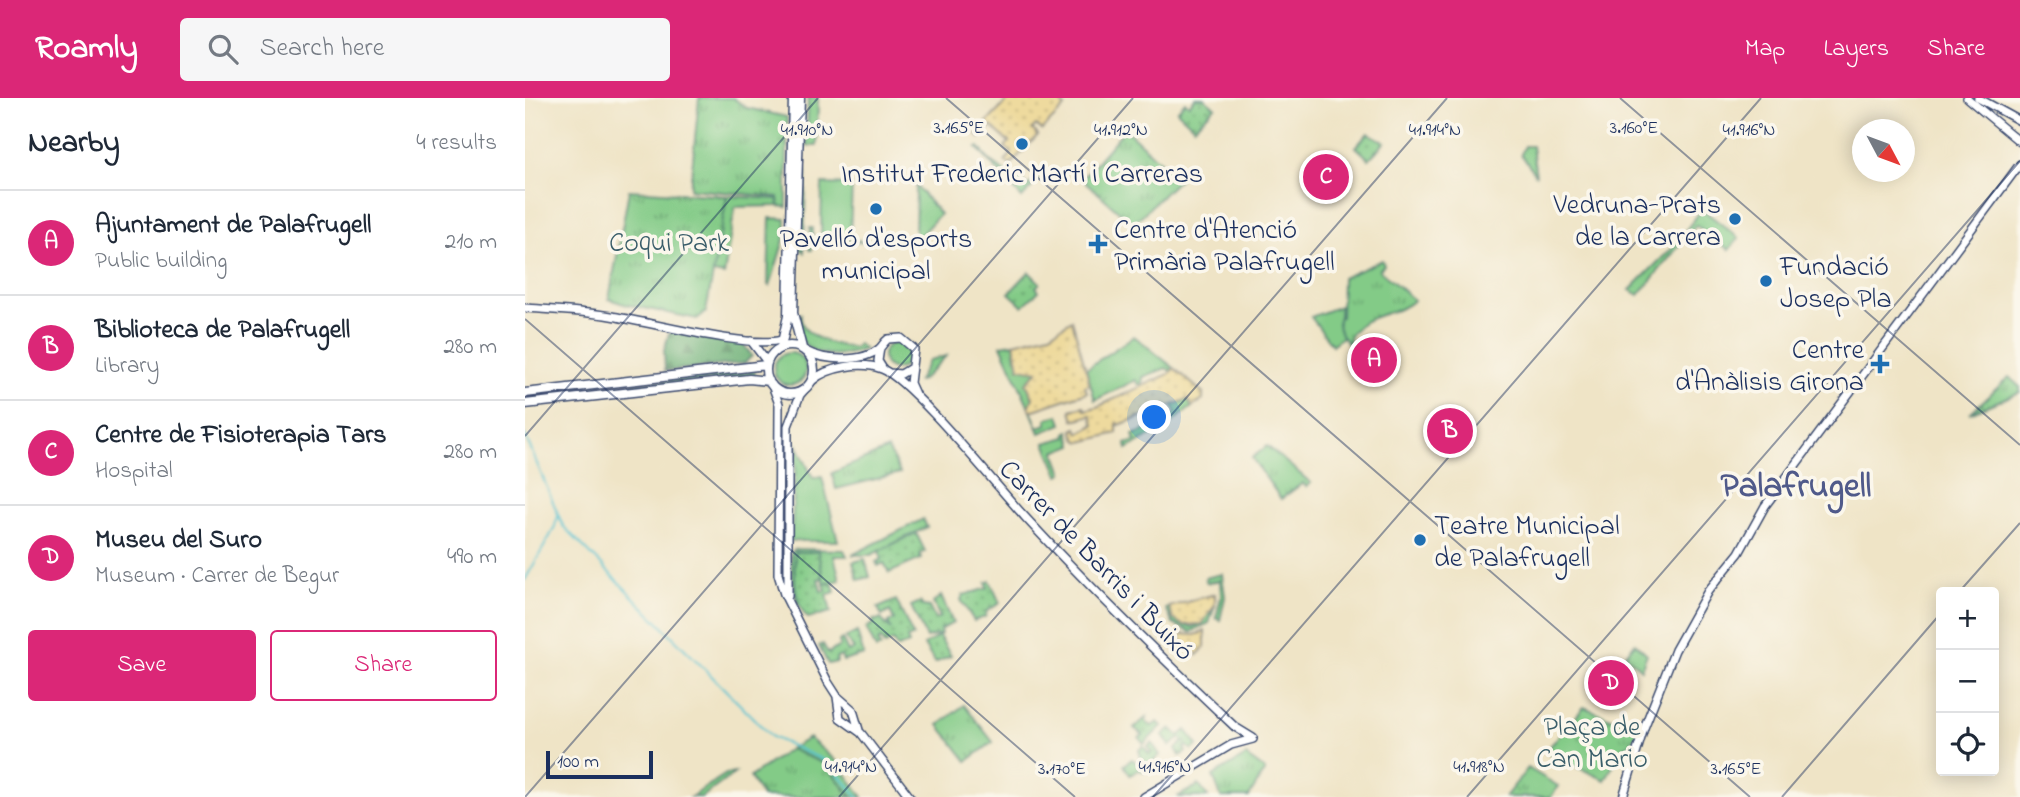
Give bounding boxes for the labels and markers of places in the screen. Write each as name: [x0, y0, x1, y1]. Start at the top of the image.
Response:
marker: Institut Frederic Martí i Carreras: [1014, 136, 1030, 152]
pin: C: [1303, 151, 1349, 203]
place label: Institut Frederic Martí i Carreras: [841, 155, 1203, 196]
place label: Vedruna-Prats de la Carrera: [1553, 186, 1721, 259]
marker: Pavelló d'esports municipal: [868, 201, 884, 217]
place label: Centre d'Atenció Primària Palafrugell: [1114, 211, 1335, 284]
marker: Vedruna-Prats de la Carrera: [1727, 211, 1743, 227]
place label: Pavelló d'esports municipal: [780, 220, 972, 293]
marker: Centre d'Atenció Primària Palafrugell: [1088, 234, 1108, 254]
place label: Fundació Josep Pla: [1779, 248, 1892, 321]
marker: Fundació Josep Pla: [1758, 273, 1774, 289]
place label: Centre d'Anàlisis Girona: [1675, 331, 1864, 404]
pin: A: [1351, 334, 1397, 386]
marker: Centre d'Anàlisis Girona: [1870, 354, 1890, 374]
pin: B: [1427, 405, 1473, 457]
place label: Teatre Municipal de Palafrugell: [1434, 507, 1620, 580]
marker: Teatre Municipal de Palafrugell: [1412, 532, 1428, 548]
pin: D: [1588, 657, 1634, 709]

